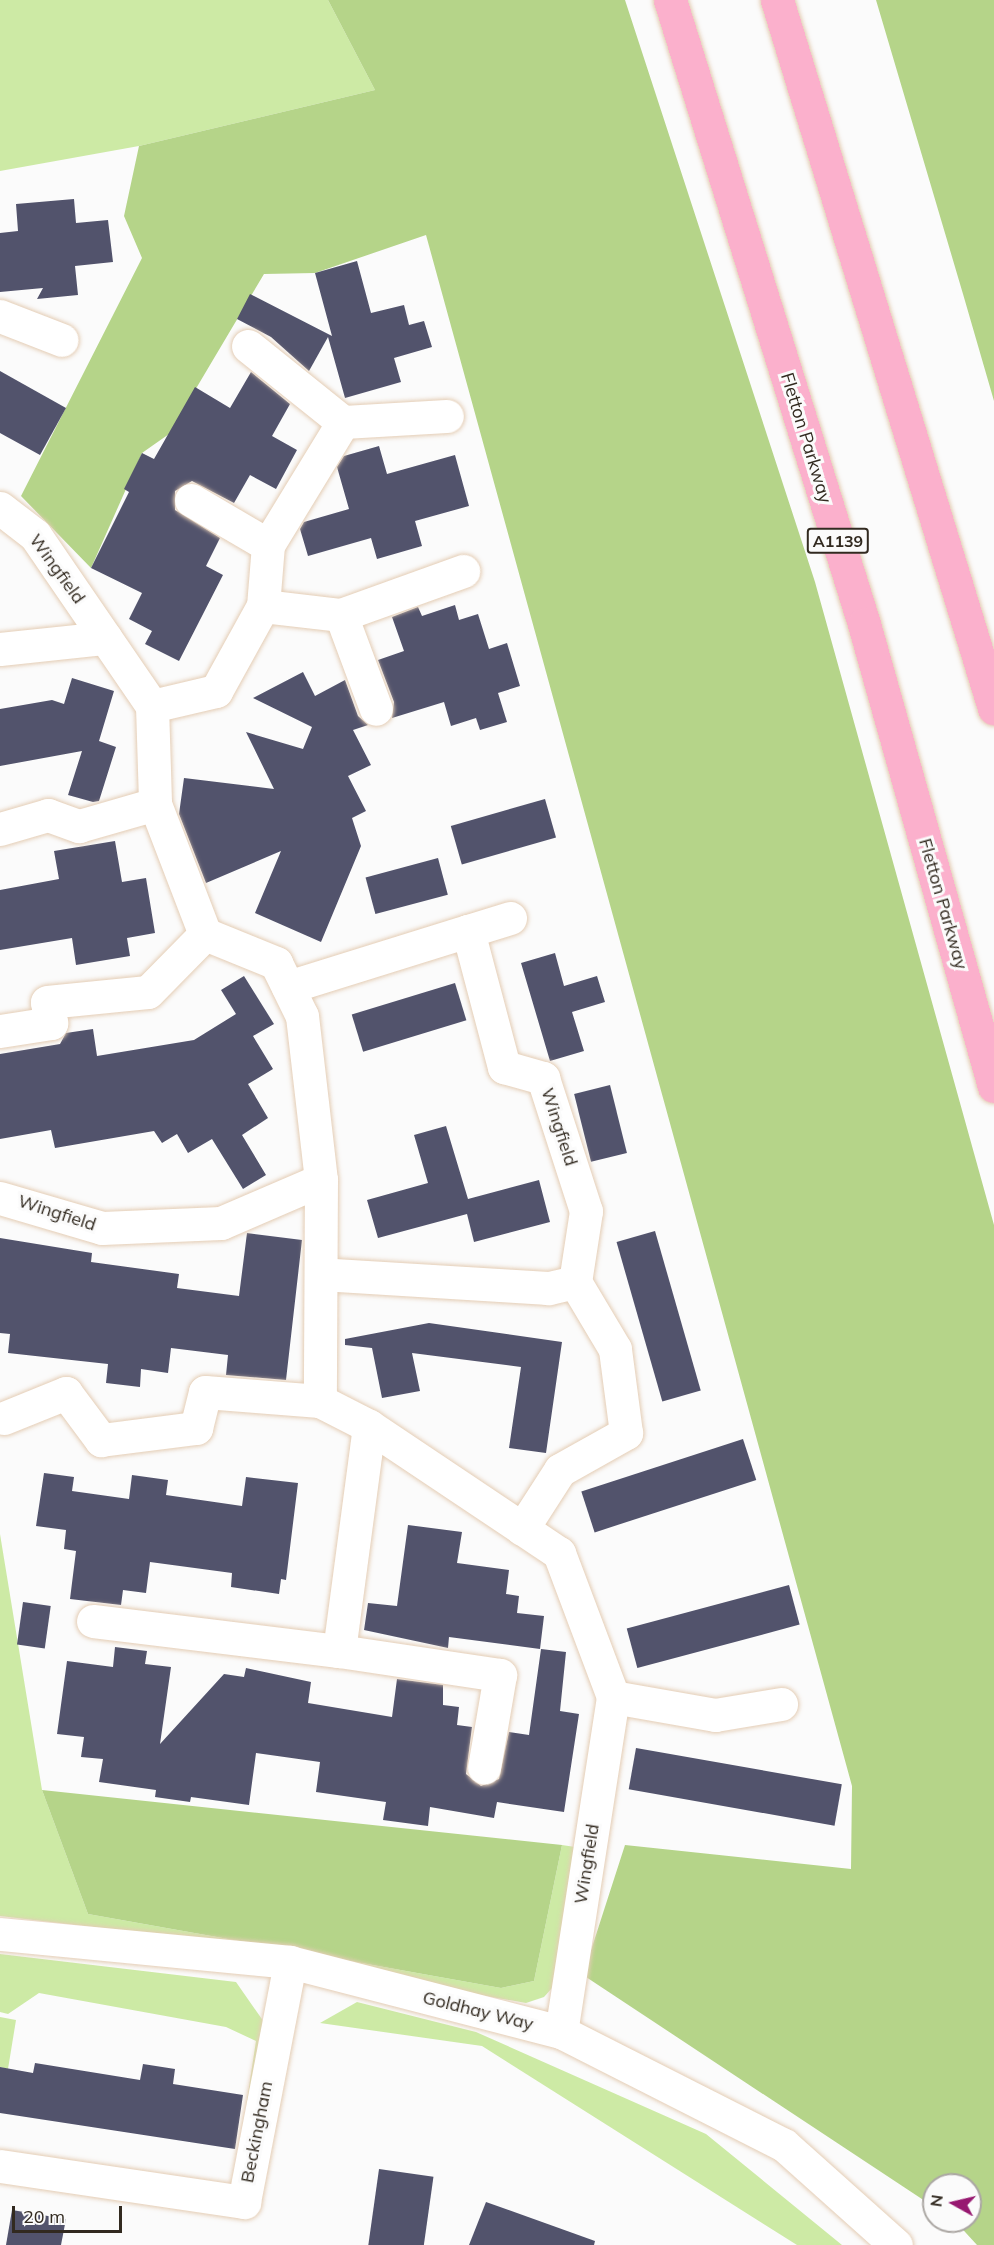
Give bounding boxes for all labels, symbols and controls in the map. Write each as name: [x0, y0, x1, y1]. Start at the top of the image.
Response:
street label: Fletton Parkway: [776, 370, 836, 506]
road number: A1139: [806, 528, 870, 554]
street label: Wingfield: [24, 530, 90, 608]
street label: Fletton Parkway: [914, 836, 972, 972]
street label: Wingfield: [536, 1085, 582, 1169]
street label: Wingfield: [15, 1190, 99, 1236]
street label: Wingfield: [570, 1822, 604, 1906]
street label: Goldhay Way: [420, 1987, 536, 2035]
street label: Beckingham: [237, 2079, 277, 2185]
north arrow: [922, 2173, 982, 2233]
text: N: [925, 2193, 947, 2208]
scale bar: [15, 2194, 124, 2232]
text: 20 m: [23, 2205, 65, 2228]

